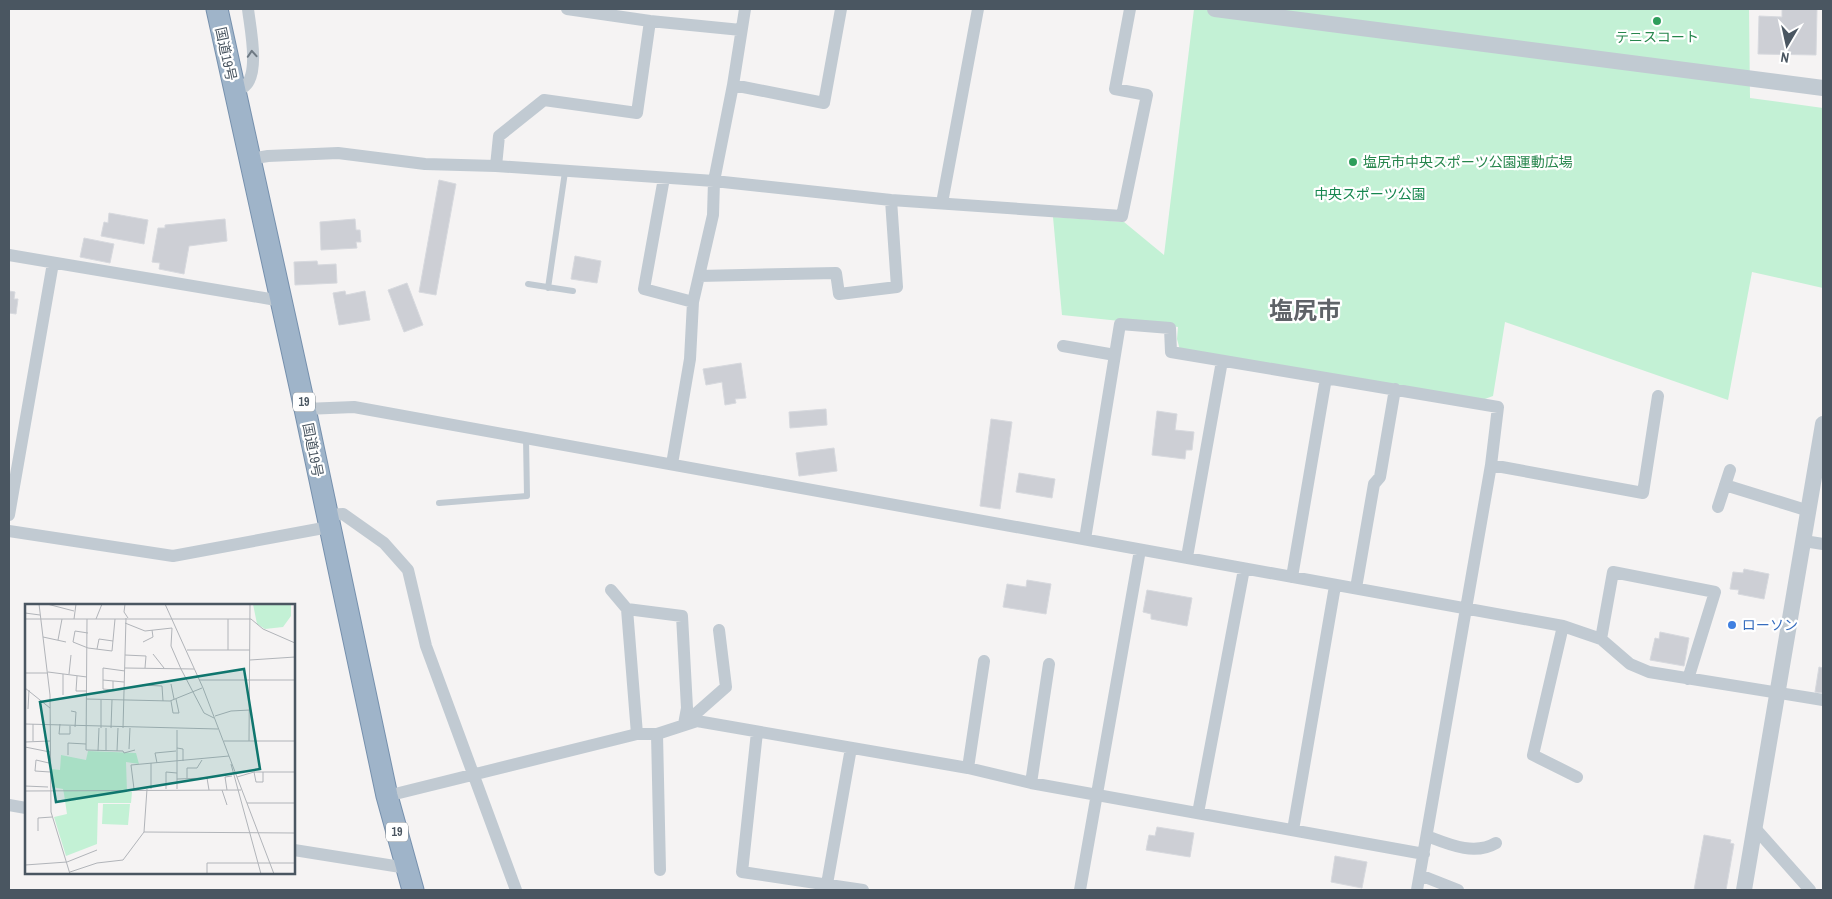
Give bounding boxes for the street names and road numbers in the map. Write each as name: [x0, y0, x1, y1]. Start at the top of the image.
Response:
street label: 国道19号: [212, 25, 240, 83]
road number: 19: [293, 392, 315, 412]
street label: 国道19号: [299, 421, 327, 479]
road number: 19: [386, 822, 408, 842]

